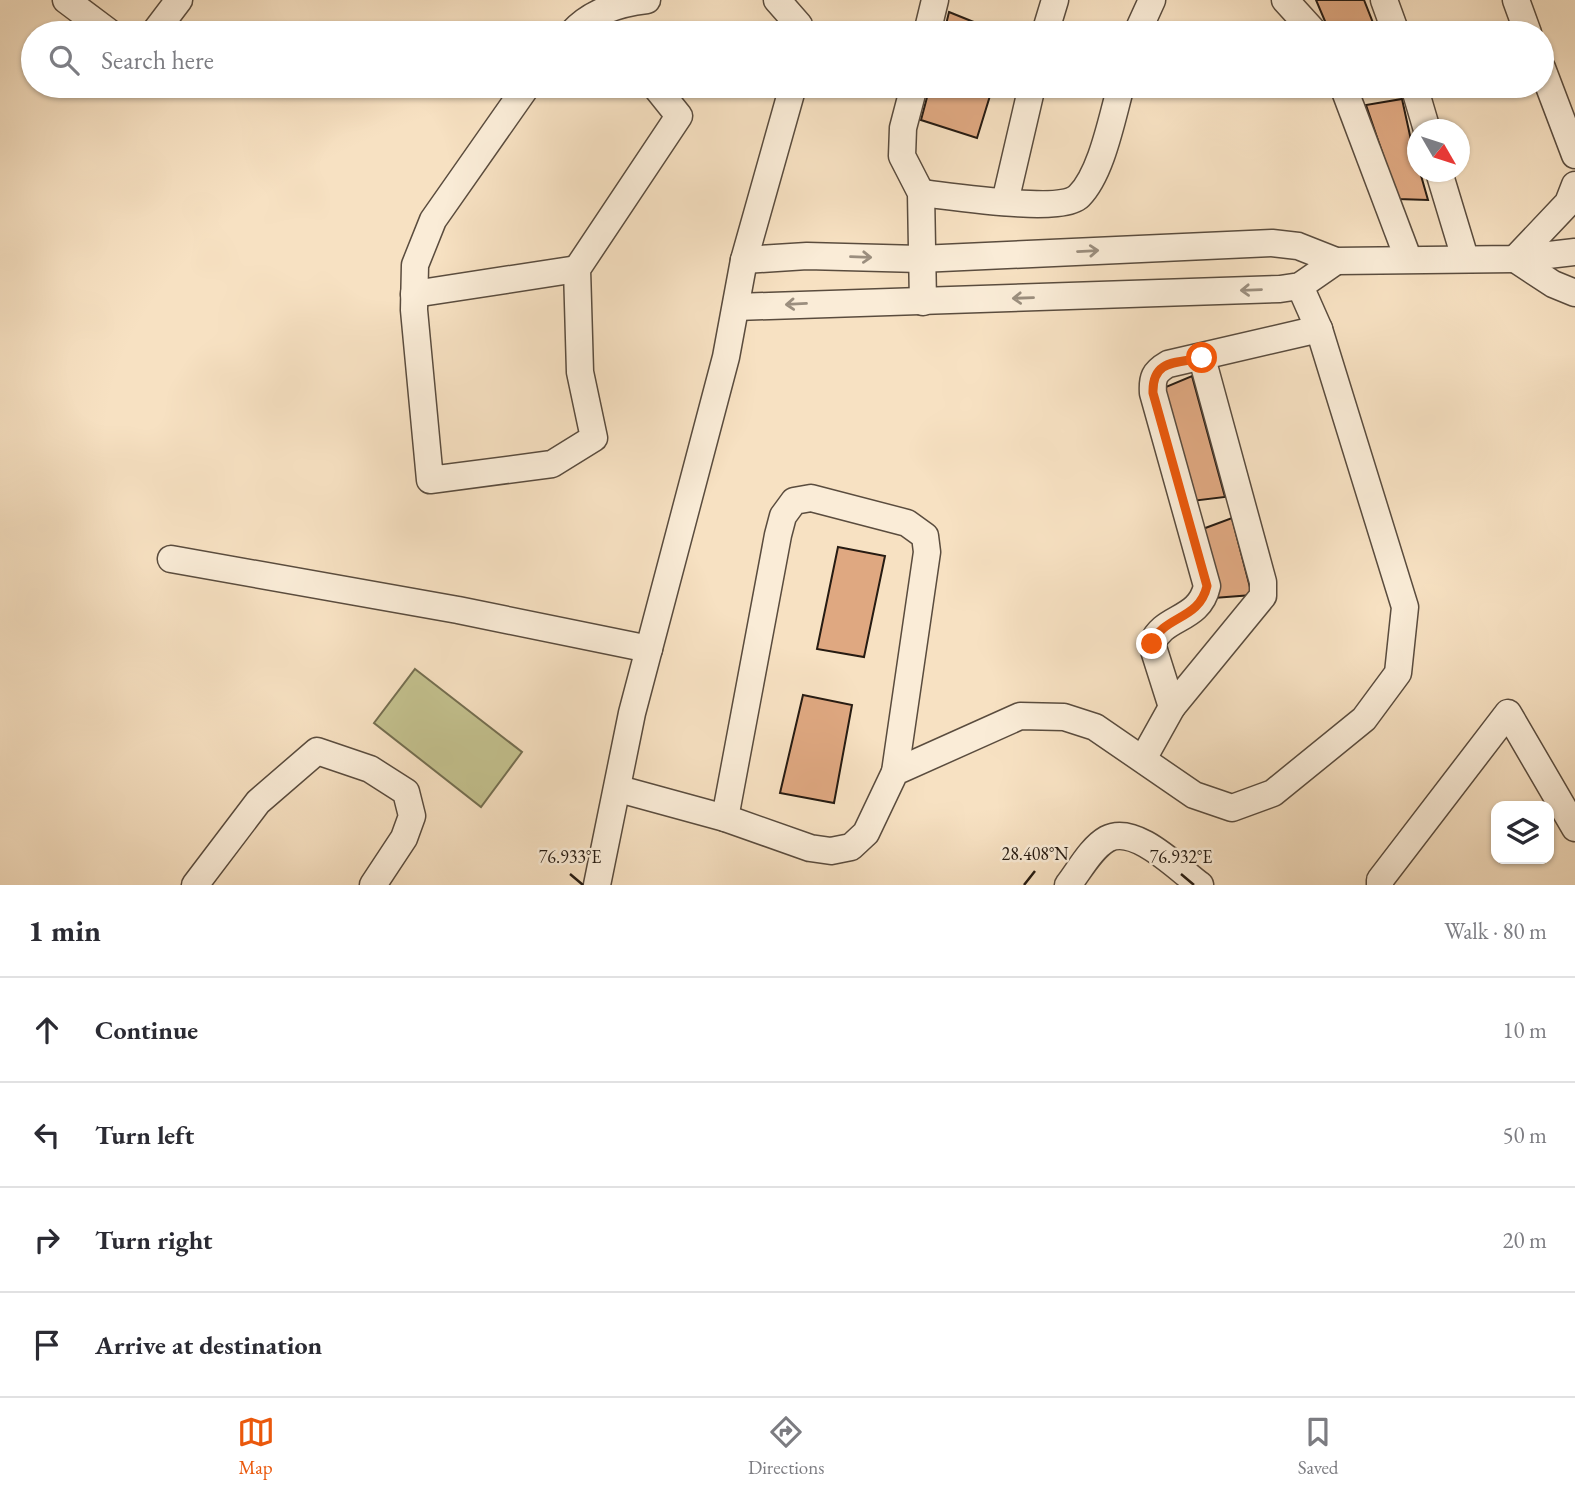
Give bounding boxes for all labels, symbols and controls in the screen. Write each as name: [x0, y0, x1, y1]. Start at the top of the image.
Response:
search box: [21, 21, 1554, 98]
icon: search: [45, 41, 83, 79]
text: Search here: [101, 43, 214, 77]
north arrow: [1407, 119, 1470, 182]
one-way arrow: [1076, 245, 1099, 258]
one-way arrow: [849, 251, 872, 264]
one-way arrow: [1240, 283, 1263, 296]
one-way arrow: [1012, 291, 1035, 305]
one-way arrow: [785, 297, 808, 310]
route start: [1186, 342, 1217, 373]
route end: [1136, 628, 1167, 659]
map controls: [1491, 801, 1554, 864]
button: layers: [1491, 801, 1554, 864]
text: 28.408°N: [1002, 842, 1069, 865]
text: 76.933°E: [539, 845, 601, 868]
text: 76.932°E: [1150, 845, 1212, 868]
text: 1 min: [28, 911, 101, 950]
text: Walk · 80 m: [1444, 916, 1547, 946]
icon: ahead: [28, 1011, 66, 1049]
text: Continue: [95, 1013, 198, 1047]
text: 10 m: [1502, 1015, 1547, 1045]
icon: left: [28, 1116, 66, 1154]
text: Turn left: [95, 1118, 194, 1152]
text: 50 m: [1502, 1120, 1547, 1150]
icon: right: [28, 1221, 66, 1259]
text: Turn right: [95, 1223, 213, 1257]
text: 20 m: [1502, 1225, 1547, 1255]
icon: arrive: [28, 1326, 66, 1364]
text: Arrive at destination: [95, 1328, 322, 1362]
tab: Map: [237, 1413, 275, 1480]
tab: Directions: [748, 1413, 824, 1480]
tab: Saved: [1298, 1413, 1338, 1480]

